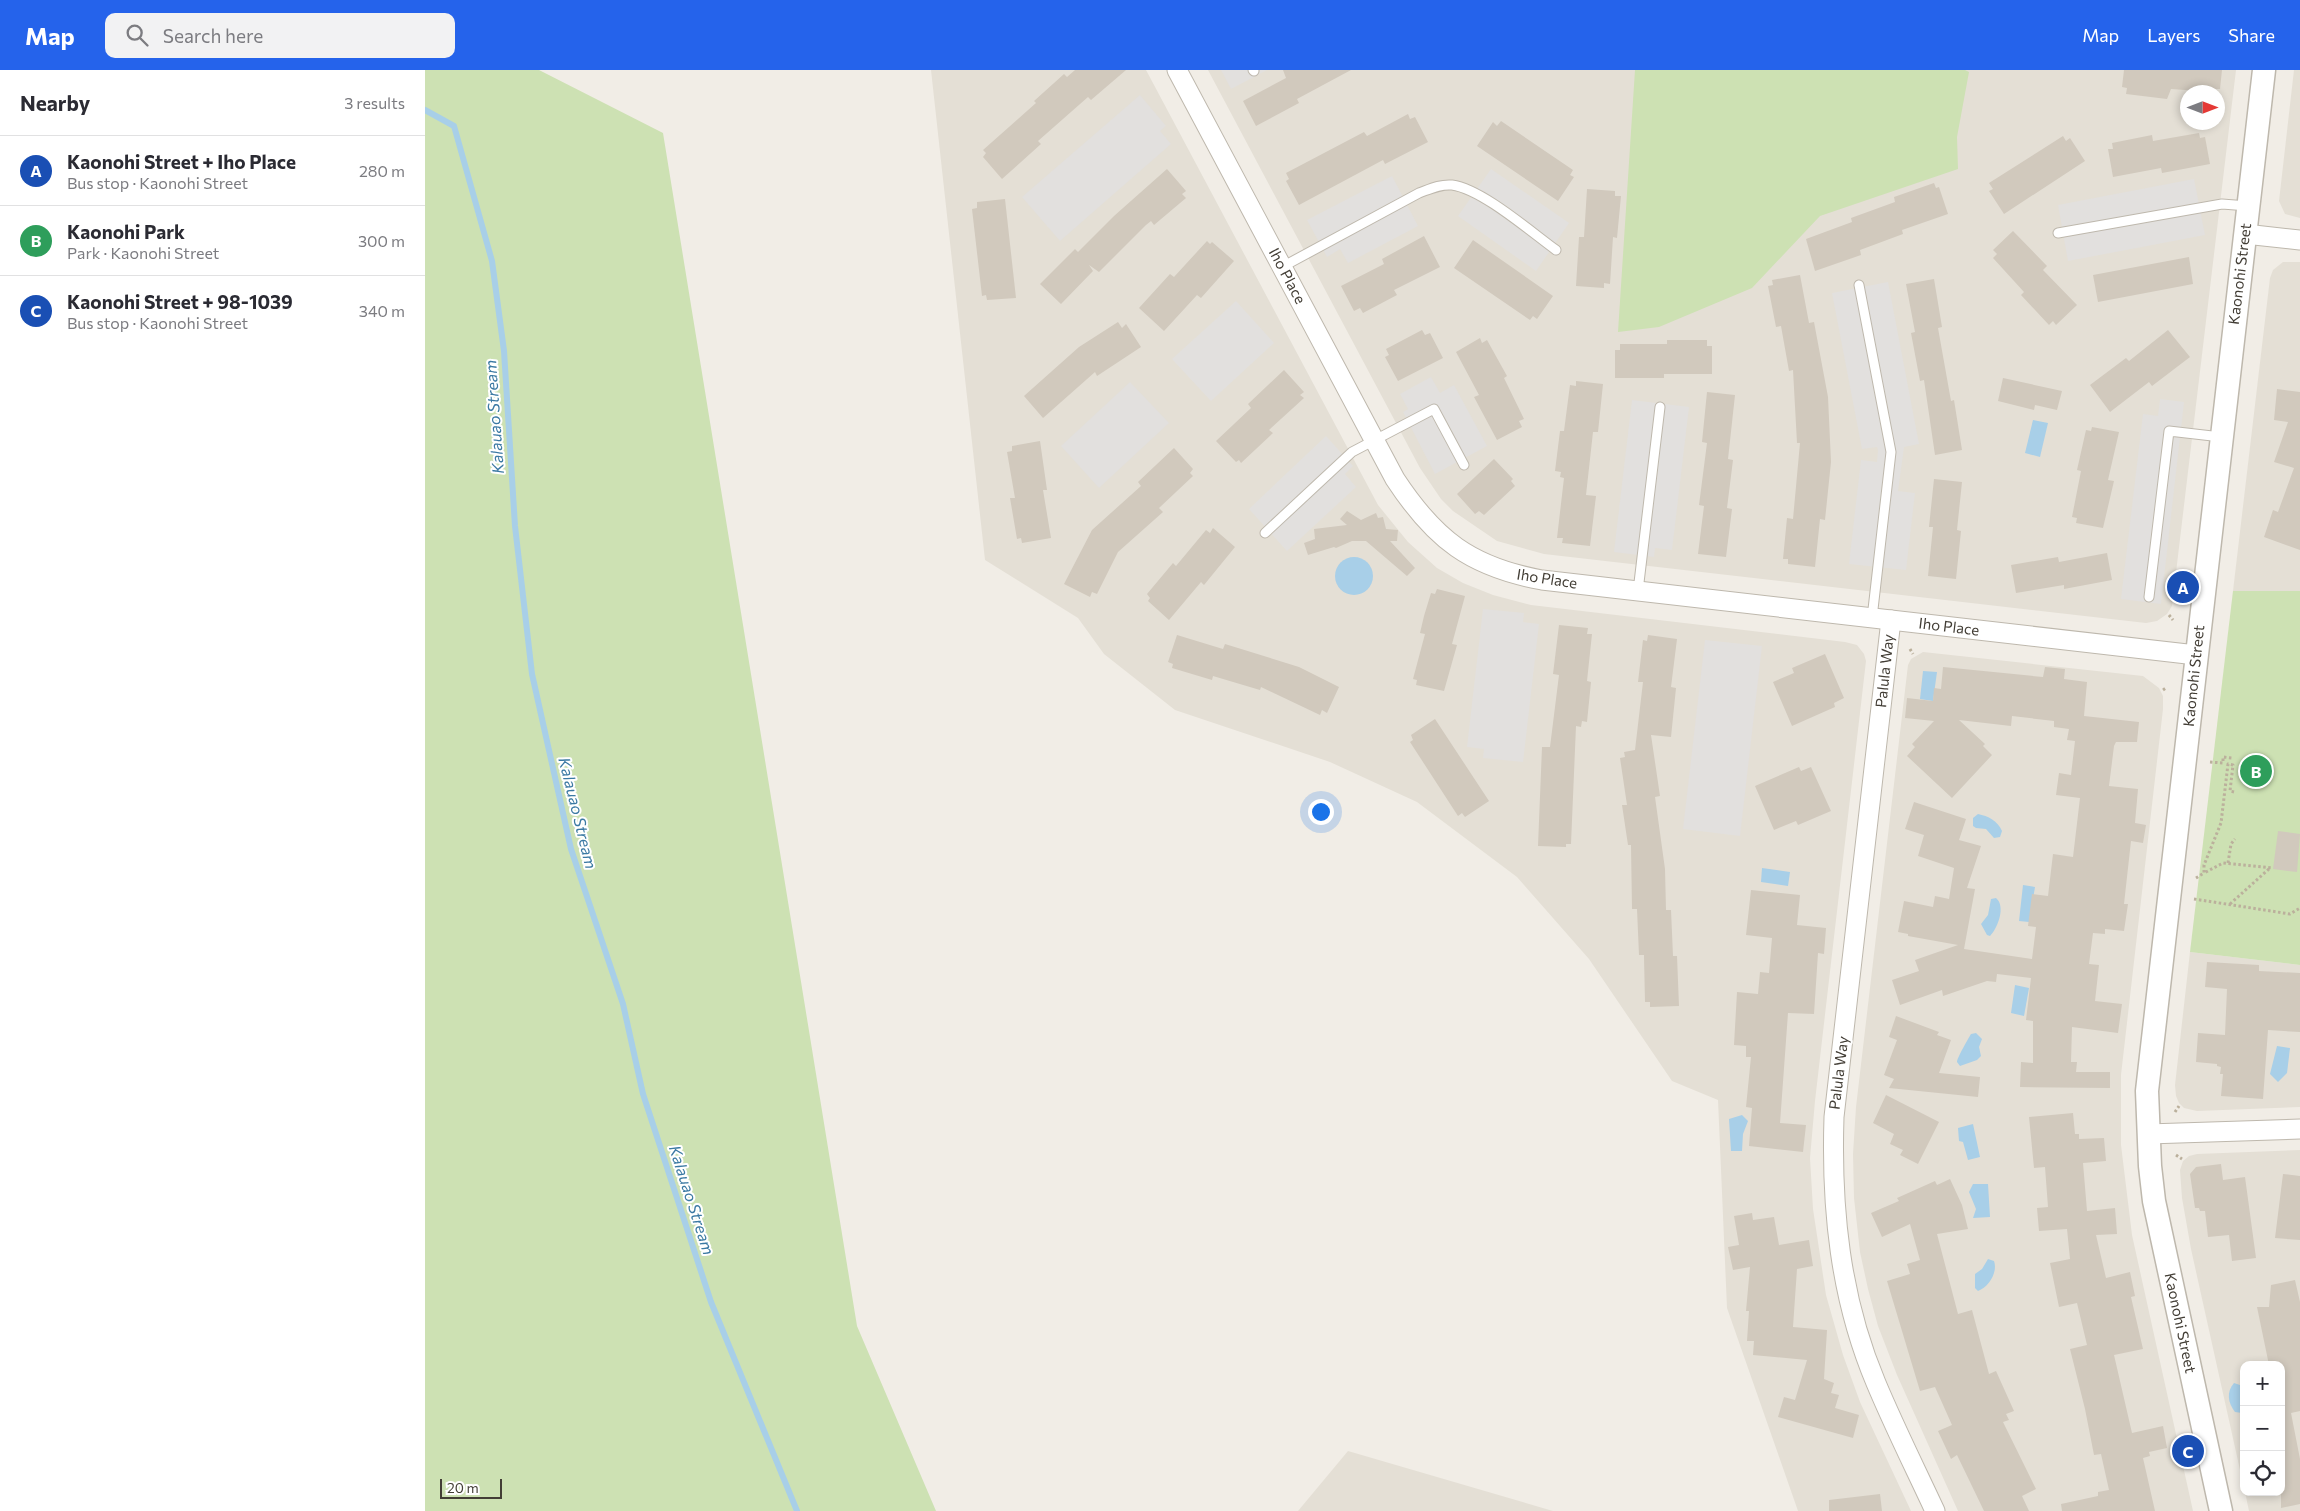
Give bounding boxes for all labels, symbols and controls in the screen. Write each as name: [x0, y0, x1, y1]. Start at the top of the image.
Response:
search box: [105, 13, 455, 58]
text: Map: [25, 21, 75, 50]
icon: search: [123, 21, 151, 49]
text: Search here: [163, 24, 263, 47]
text: Map: [2082, 24, 2119, 46]
text: Layers: [2147, 24, 2200, 46]
text: Share: [2228, 24, 2275, 46]
north arrow: [2180, 85, 2225, 130]
text: Nearby: [20, 90, 90, 115]
text: 3 results: [344, 93, 405, 112]
text: Kaonohi Street + Iho Place: [67, 150, 296, 173]
text: A: [30, 161, 42, 180]
text: 280 m: [359, 161, 405, 180]
text: Bus stop · Kaonohi Street: [67, 173, 248, 192]
text: Kaonohi Park: [67, 220, 185, 243]
street label: Kaonohi Street: [2224, 222, 2254, 326]
text: B: [31, 231, 41, 250]
text: 300 m: [358, 231, 405, 250]
text: Park · Kaonohi Street: [67, 243, 219, 262]
street label: Iho Place: [1266, 244, 1310, 307]
text: Kaonohi Street + 98-1039: [67, 290, 293, 313]
text: C: [31, 301, 41, 320]
text: 340 m: [359, 301, 405, 320]
text: Bus stop · Kaonohi Street: [67, 313, 248, 332]
water label: Kalauao Stream: [480, 359, 507, 475]
street label: Iho Place: [1516, 564, 1579, 592]
pin: A: [2167, 568, 2199, 606]
street label: Iho Place: [1918, 613, 1981, 639]
street label: Kaonohi Street: [2179, 624, 2207, 728]
street label: Palula Way: [1871, 633, 1897, 709]
pin: B: [2240, 752, 2272, 790]
water label: Kalauao Stream: [555, 755, 602, 871]
your location: [1308, 799, 1334, 825]
street label: Palula Way: [1825, 1035, 1851, 1111]
water label: Kalauao Stream: [666, 1143, 719, 1257]
street label: Kaonohi Street: [2162, 1271, 2200, 1375]
map controls: [2240, 1361, 2285, 1496]
button: +: [2240, 1361, 2285, 1406]
button: −: [2240, 1406, 2285, 1451]
pin: C: [2172, 1432, 2204, 1470]
button: locate: [2240, 1451, 2285, 1496]
scale bar: [440, 1476, 503, 1499]
text: 20 m: [447, 1479, 479, 1496]

